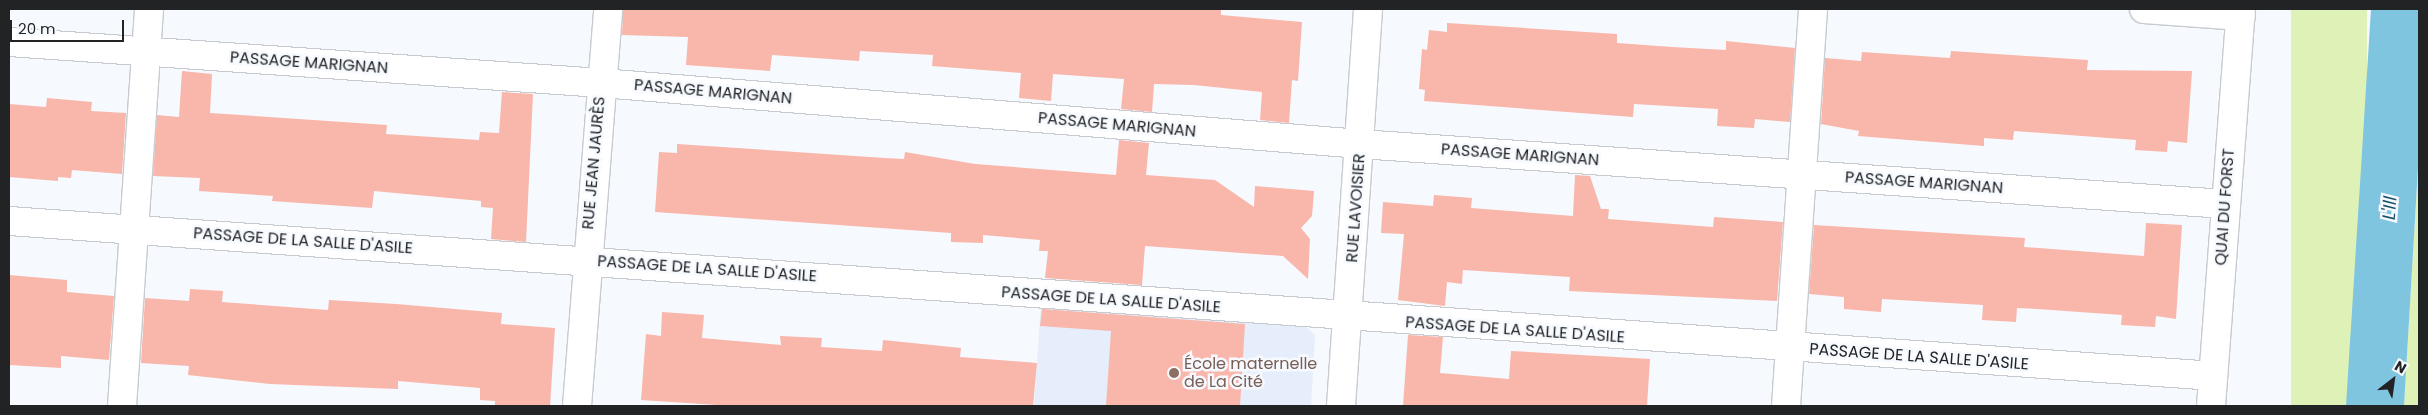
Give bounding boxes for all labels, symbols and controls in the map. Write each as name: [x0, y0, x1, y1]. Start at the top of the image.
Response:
scale bar: [12, 10, 126, 42]
text: 20 m: [18, 18, 56, 39]
street label: PASSAGE MARIGNAN: [229, 48, 389, 78]
street label: PASSAGE MARIGNAN: [633, 76, 793, 108]
street label: RUE JEAN JAURÈS: [579, 96, 609, 230]
street label: PASSAGE MARIGNAN: [1037, 109, 1197, 141]
street label: PASSAGE MARIGNAN: [1440, 140, 1600, 170]
street label: QUAI DU FORST: [2211, 148, 2239, 266]
street label: RUE LAVOISIER: [1343, 153, 1369, 263]
street label: PASSAGE MARIGNAN: [1844, 168, 2004, 198]
water label: L'Ill: [2378, 195, 2402, 221]
street label: PASSAGE DE LA SALLE D'ASILE: [193, 224, 413, 258]
street label: PASSAGE DE LA SALLE D'ASILE: [597, 252, 817, 286]
street label: PASSAGE DE LA SALLE D'ASILE: [1001, 283, 1221, 317]
street label: PASSAGE DE LA SALLE D'ASILE: [1405, 313, 1625, 347]
street label: PASSAGE DE LA SALLE D'ASILE: [1809, 340, 2029, 374]
place label: École maternelle de La Cité: [1184, 354, 1317, 392]
north arrow: [2368, 355, 2418, 405]
text: N: [2391, 356, 2410, 378]
marker: École maternelle de La Cité: [1168, 367, 1180, 379]

